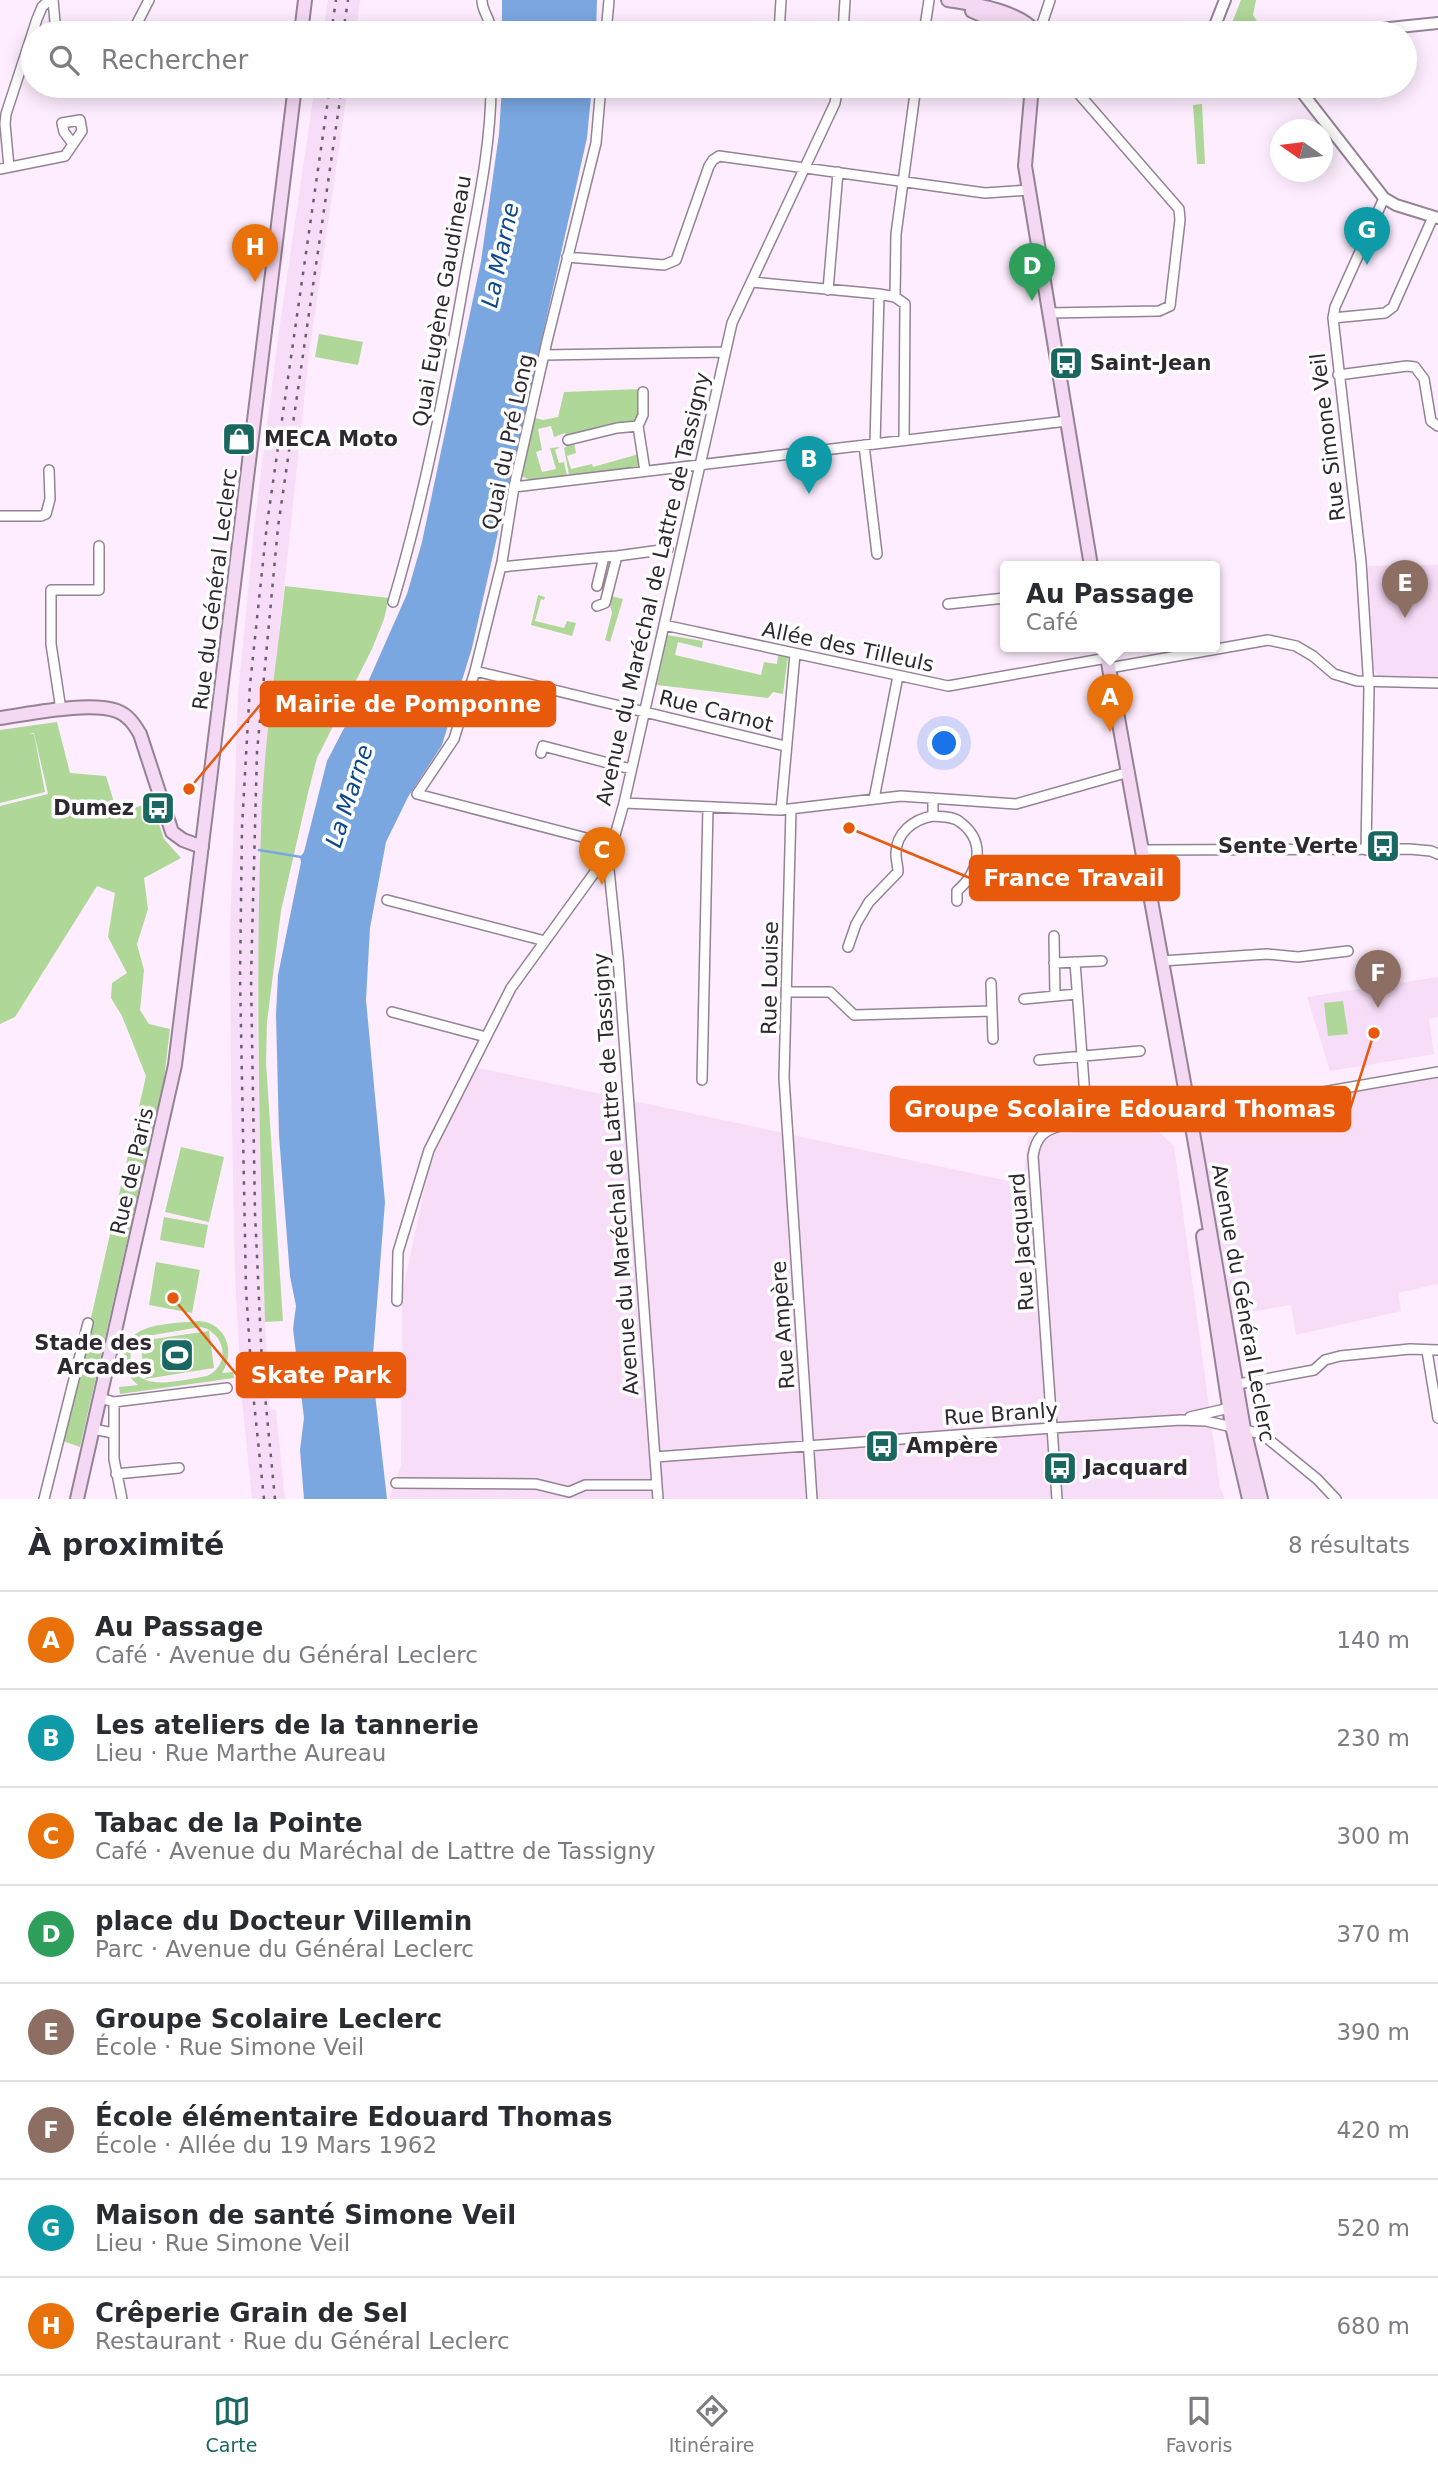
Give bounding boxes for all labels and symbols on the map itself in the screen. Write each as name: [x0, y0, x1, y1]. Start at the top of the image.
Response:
north arrow: [1270, 119, 1333, 182]
street label: Quai Eugène Gaudineau: [408, 173, 476, 429]
water label: La Marne: [476, 200, 524, 310]
pin: G: [1344, 207, 1390, 265]
pin: H: [232, 224, 278, 282]
pin: D: [1009, 243, 1055, 301]
bus stop icon: Saint-Jean: [1047, 344, 1085, 382]
place label: Saint-Jean: [1090, 351, 1211, 375]
street label: Quai du Pré Long: [478, 352, 538, 532]
street label: Rue Simone Veil: [1306, 352, 1350, 522]
street label: Avenue du Maréchal de Lattre de Tassigny: [591, 370, 715, 808]
shop icon: MECA Moto: [220, 420, 258, 458]
place label: MECA Moto: [264, 427, 398, 451]
pin: B: [786, 436, 832, 494]
street label: Rue du Général Leclerc: [188, 467, 242, 711]
pin: E: [1382, 560, 1428, 618]
street label: Allée des Tilleuls: [760, 617, 936, 677]
pin: A: [1087, 674, 1133, 732]
callout: Mairie de Pomponne: [261, 682, 555, 726]
street label: Rue Carnot: [656, 685, 776, 737]
text: Mairie de Pomponne: [275, 691, 541, 717]
your location: [927, 726, 961, 760]
water label: La Marne: [320, 741, 378, 851]
bus stop icon: Dumez: [139, 789, 177, 827]
place label: Dumez: [53, 796, 134, 820]
pin: C: [579, 827, 625, 885]
bus stop icon: Sente Verte: [1364, 827, 1402, 865]
place label: Sente Verte: [1218, 834, 1358, 858]
callout: France Travail: [970, 856, 1179, 900]
text: France Travail: [983, 865, 1165, 891]
street label: Rue Louise: [757, 921, 783, 1035]
pin: F: [1355, 950, 1401, 1008]
street label: Avenue du Maréchal de Lattre de Tassigny: [589, 952, 643, 1396]
callout: Groupe Scolaire Edouard Thomas: [891, 1087, 1350, 1131]
text: Groupe Scolaire Edouard Thomas: [904, 1096, 1336, 1122]
street label: Rue de Paris: [106, 1105, 158, 1237]
street label: Avenue du Général Leclerc: [1207, 1162, 1279, 1444]
street label: Rue Jacquard: [1005, 1172, 1039, 1312]
street label: Rue Ampère: [767, 1260, 799, 1390]
place label: Stade des Arcades: [34, 1331, 152, 1379]
sports icon: Stade des Arcades: [158, 1336, 196, 1374]
callout: Skate Park: [237, 1353, 405, 1397]
text: Skate Park: [251, 1362, 392, 1388]
street label: Rue Branly: [943, 1398, 1059, 1430]
bus stop icon: Ampère: [863, 1427, 901, 1465]
place label: Ampère: [906, 1434, 998, 1458]
bus stop icon: Jacquard: [1041, 1449, 1079, 1487]
place label: Jacquard: [1082, 1456, 1188, 1480]

